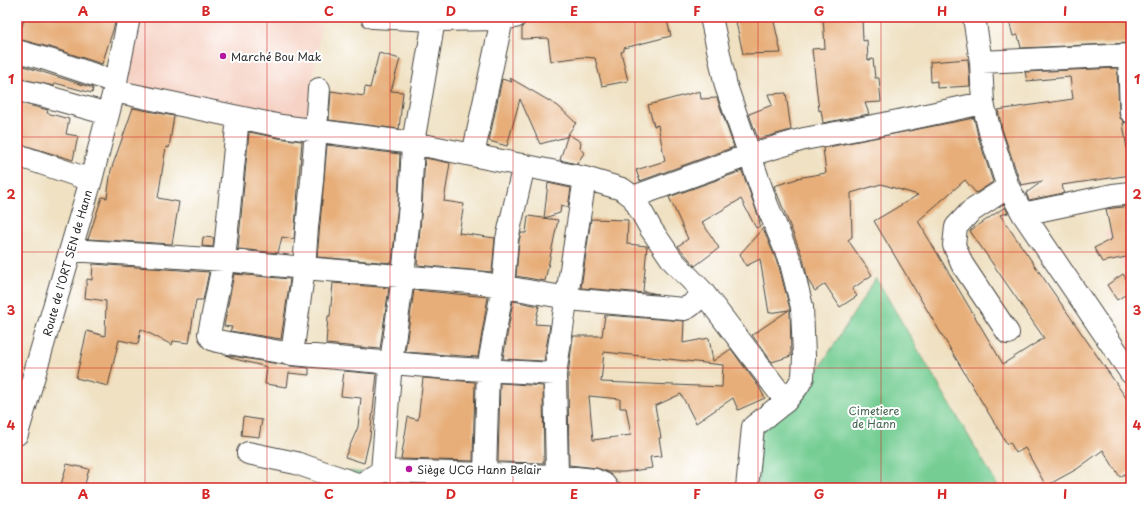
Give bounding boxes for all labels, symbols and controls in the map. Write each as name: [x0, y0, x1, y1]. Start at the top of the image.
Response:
text: A: [78, 1, 88, 20]
text: B: [202, 1, 211, 20]
text: C: [324, 1, 334, 20]
text: D: [446, 1, 456, 20]
text: E: [570, 1, 578, 20]
text: F: [693, 1, 701, 20]
text: G: [814, 1, 824, 20]
text: H: [937, 1, 947, 20]
text: I: [1063, 1, 1067, 20]
place label: Marché Bou Mak: [231, 48, 322, 65]
marker: Marché Bou Mak: [218, 51, 228, 61]
text: 1: [8, 69, 14, 88]
text: 1: [1134, 69, 1140, 88]
text: 2: [6, 184, 16, 203]
text: 2: [1132, 184, 1142, 203]
street label: Route de l'ORT SEN de Hann: [38, 188, 96, 338]
text: 3: [7, 300, 16, 319]
text: 3: [1133, 300, 1142, 319]
park label: Cimetiere de Hann: [848, 402, 900, 432]
text: 4: [7, 415, 16, 434]
text: 4: [1133, 415, 1142, 434]
place label: Siège UCG Hann Belair: [417, 461, 541, 478]
marker: Siège UCG Hann Belair: [404, 464, 414, 474]
text: A: [78, 484, 88, 503]
text: B: [202, 484, 211, 503]
text: C: [324, 484, 334, 503]
text: D: [446, 484, 456, 503]
text: E: [570, 484, 578, 503]
text: F: [693, 484, 701, 503]
text: G: [814, 484, 824, 503]
text: H: [937, 484, 947, 503]
text: I: [1063, 484, 1067, 503]

